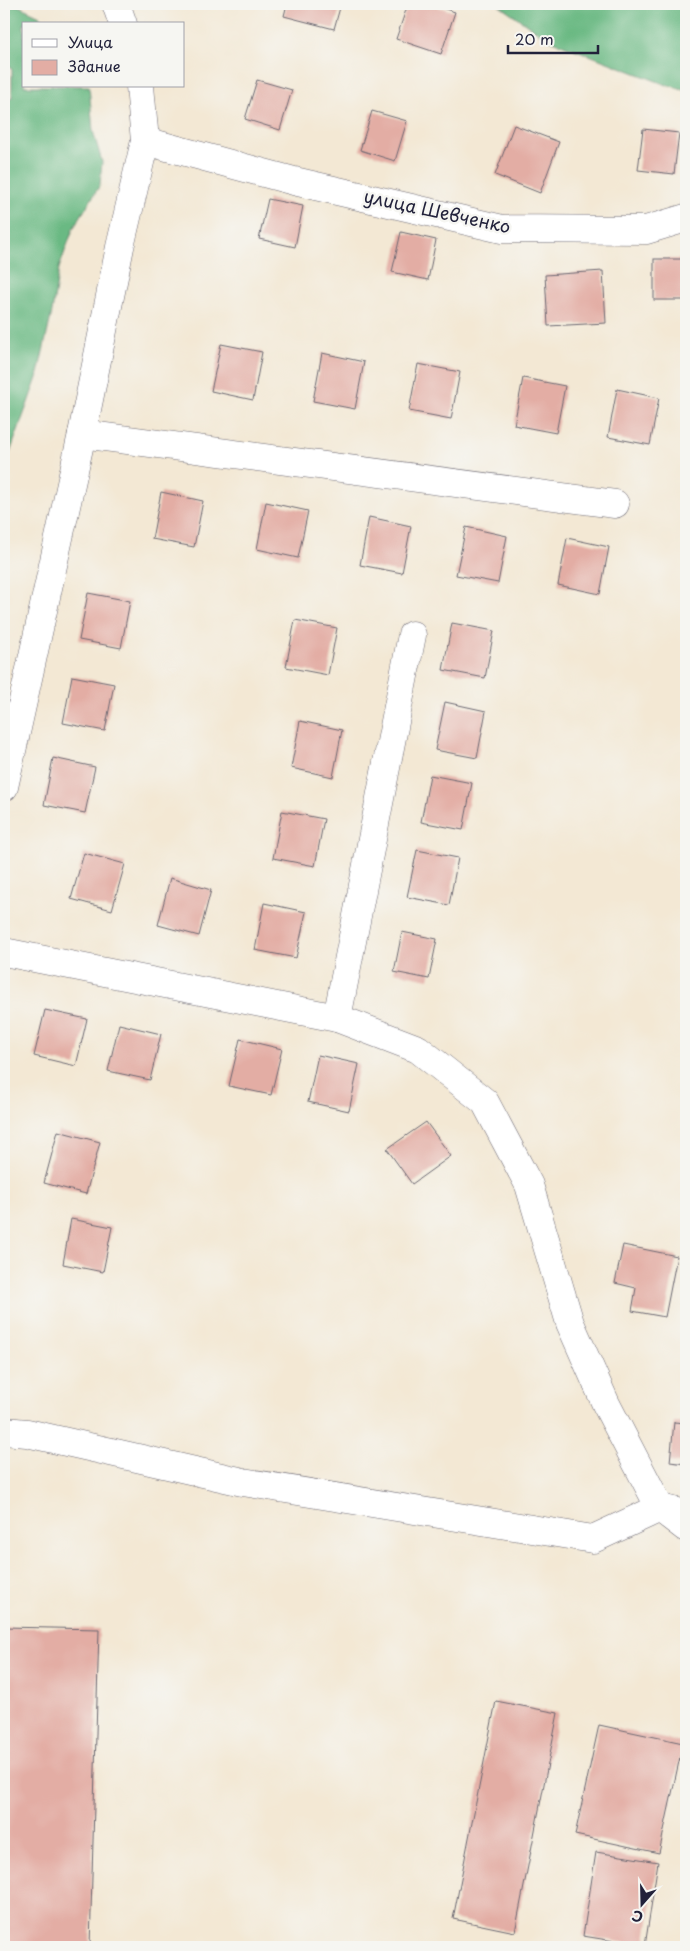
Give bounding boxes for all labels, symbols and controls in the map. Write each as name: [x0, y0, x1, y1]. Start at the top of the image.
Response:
legend: [22, 22, 185, 88]
scale bar: [508, 22, 598, 54]
text: 20 m: [515, 27, 554, 50]
text: Улица: [68, 30, 113, 53]
text: Здание: [68, 54, 121, 77]
street label: улица Шевченко: [361, 182, 513, 239]
north arrow: [618, 1878, 668, 1928]
text: С: [629, 1905, 646, 1928]

